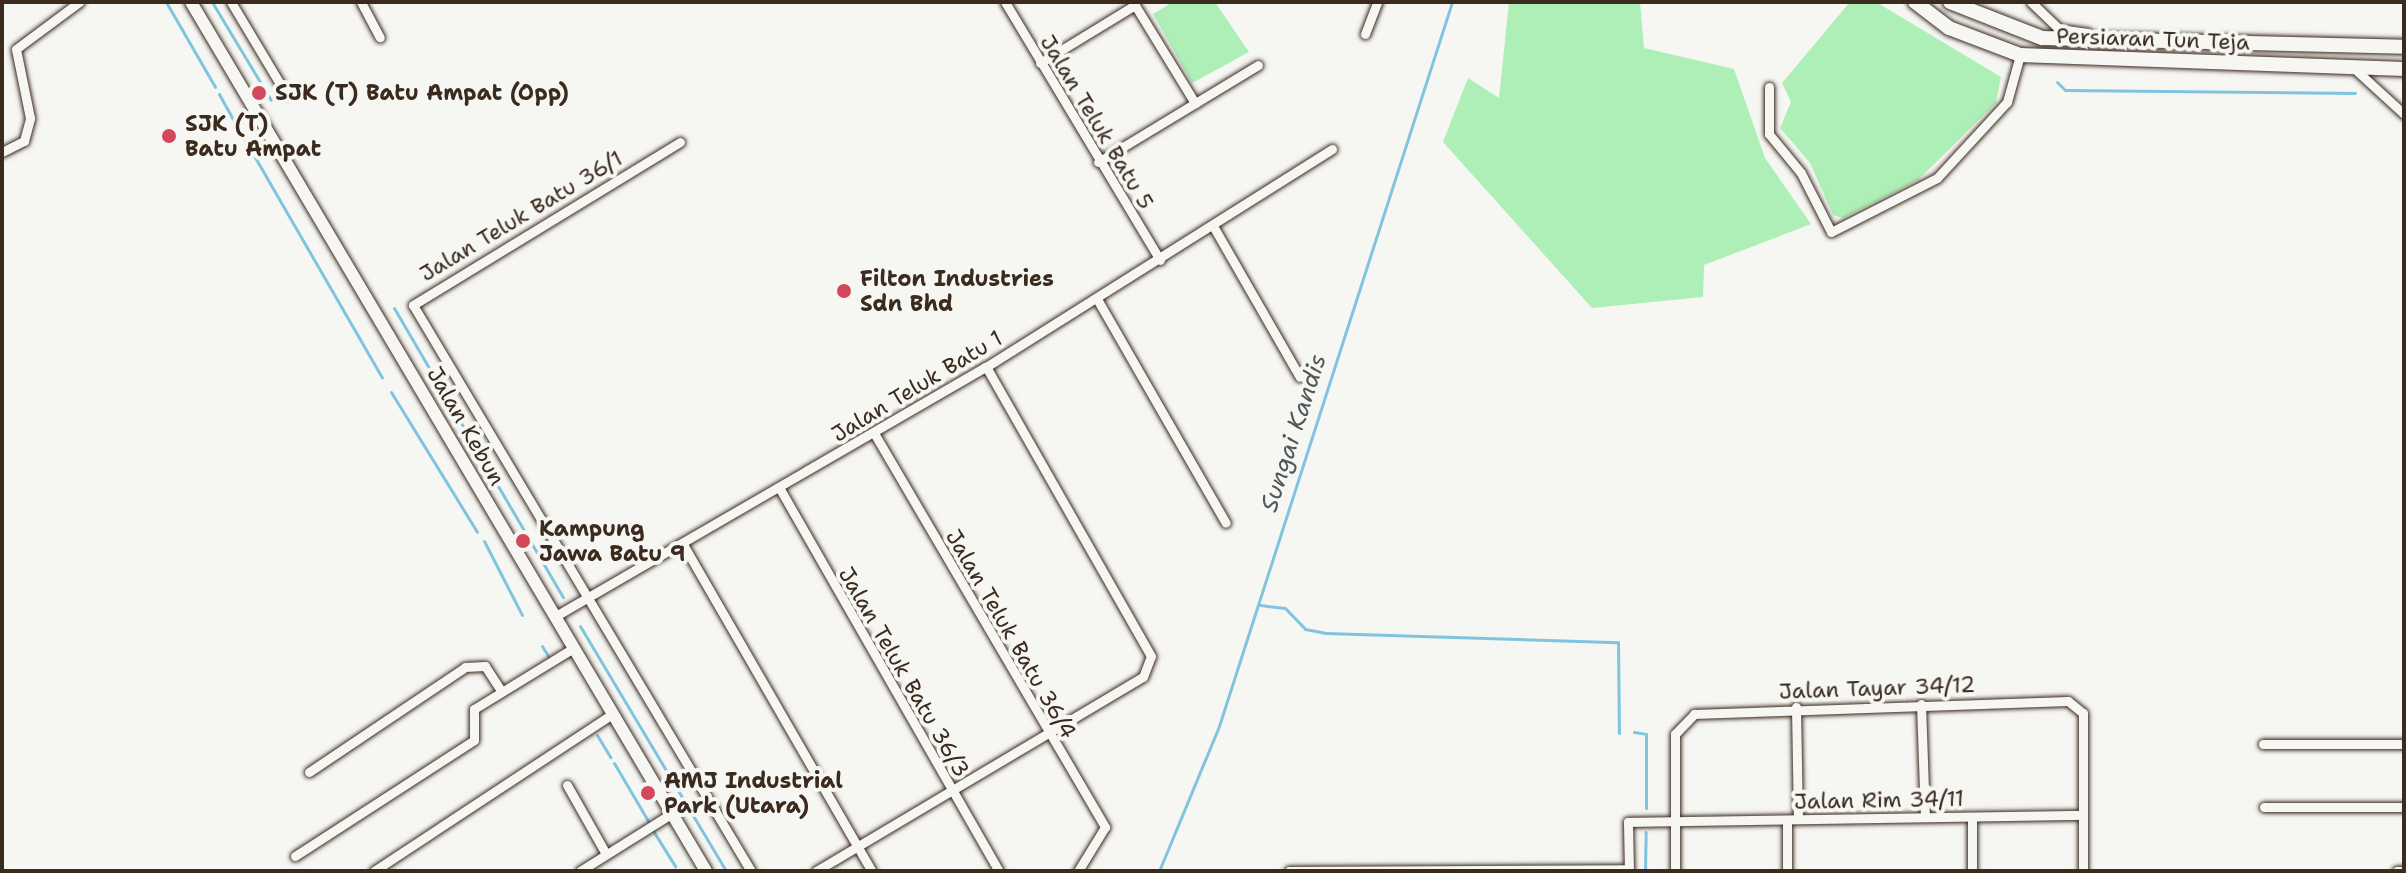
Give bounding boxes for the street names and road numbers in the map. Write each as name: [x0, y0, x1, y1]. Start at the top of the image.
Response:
street label: Persiaran Tun Teja: [2056, 22, 2250, 56]
street label: Jalan Teluk Batu 5: [1034, 30, 1160, 214]
street label: Jalan Teluk Batu 36/1: [415, 145, 627, 287]
street label: Jalan Teluk Batu 1: [827, 325, 1007, 447]
street label: Jalan Kebun: [421, 362, 511, 490]
street label: Jalan Teluk Batu 36/4: [940, 525, 1082, 743]
street label: Jalan Teluk Batu 36/3: [833, 562, 975, 782]
street label: Jalan Tayar 34/12: [1778, 671, 1976, 705]
street label: Jalan Rim 34/11: [1794, 785, 1964, 815]

